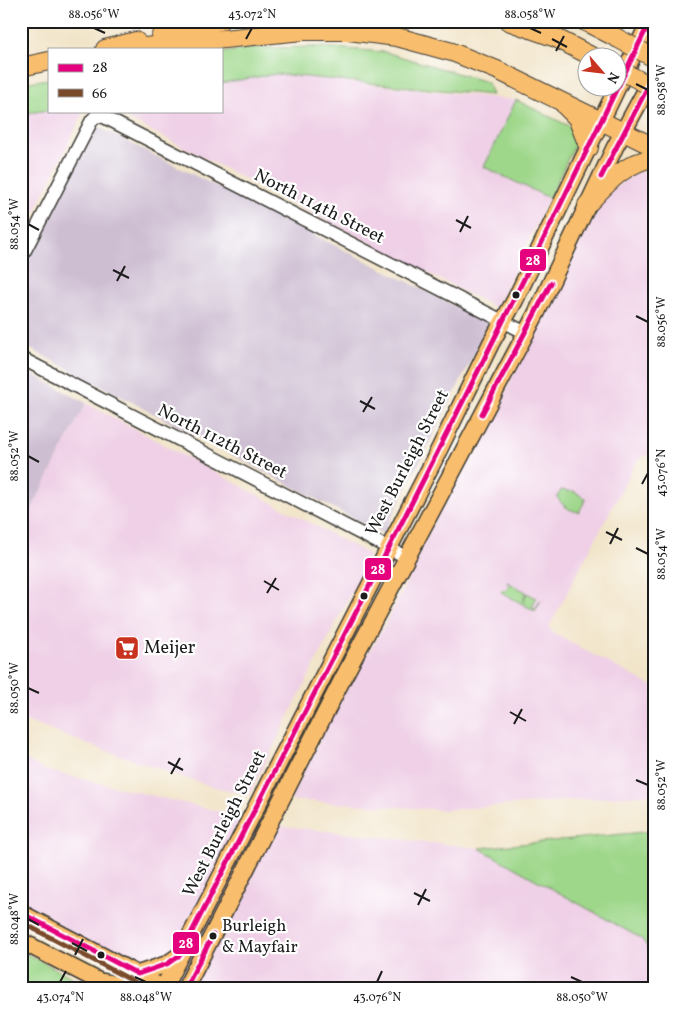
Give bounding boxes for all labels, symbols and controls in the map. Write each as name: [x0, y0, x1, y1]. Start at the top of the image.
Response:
text: 88.056°W: [68, 7, 120, 23]
text: 43.072°N: [228, 7, 276, 23]
text: 88.058°W: [504, 7, 556, 23]
legend: [48, 48, 222, 112]
north arrow: [578, 48, 628, 98]
text: 28: [92, 58, 108, 79]
text: 88.058°W: [654, 64, 670, 116]
text: N: [601, 68, 623, 86]
text: 66: [92, 84, 107, 105]
street label: North 114th Street: [249, 163, 389, 251]
text: 88.054°W: [7, 198, 23, 250]
line badge: 28: [519, 248, 547, 272]
text: 28: [526, 252, 540, 271]
unlabelled marker: [511, 290, 521, 300]
text: 88.056°W: [654, 296, 670, 348]
street label: West Burleigh Street: [360, 385, 456, 541]
street label: North 112th Street: [153, 398, 291, 486]
text: 88.052°W: [7, 430, 23, 482]
text: 43.076°N: [654, 449, 670, 497]
text: 88.054°W: [654, 528, 670, 580]
line badge: 28: [364, 557, 392, 581]
text: 28: [371, 561, 385, 580]
unlabelled marker: [359, 591, 369, 601]
supermarket icon: Meijer: [114, 635, 140, 661]
place label: Meijer: [144, 636, 196, 661]
text: 88.050°W: [7, 662, 23, 714]
street label: West Burleigh Street: [177, 746, 273, 902]
text: 88.052°W: [654, 759, 670, 811]
text: 88.048°W: [7, 893, 23, 945]
place label: Burleigh & Mayfair: [222, 915, 298, 959]
line badge: 28: [172, 931, 200, 955]
marker: Burleigh & Mayfair: [208, 931, 218, 941]
text: 28: [179, 935, 193, 954]
unlabelled marker: [96, 950, 106, 960]
text: 43.074°N: [36, 990, 84, 1006]
text: 88.048°W: [120, 990, 172, 1006]
text: 43.076°N: [353, 990, 401, 1006]
text: 88.050°W: [556, 990, 608, 1006]

